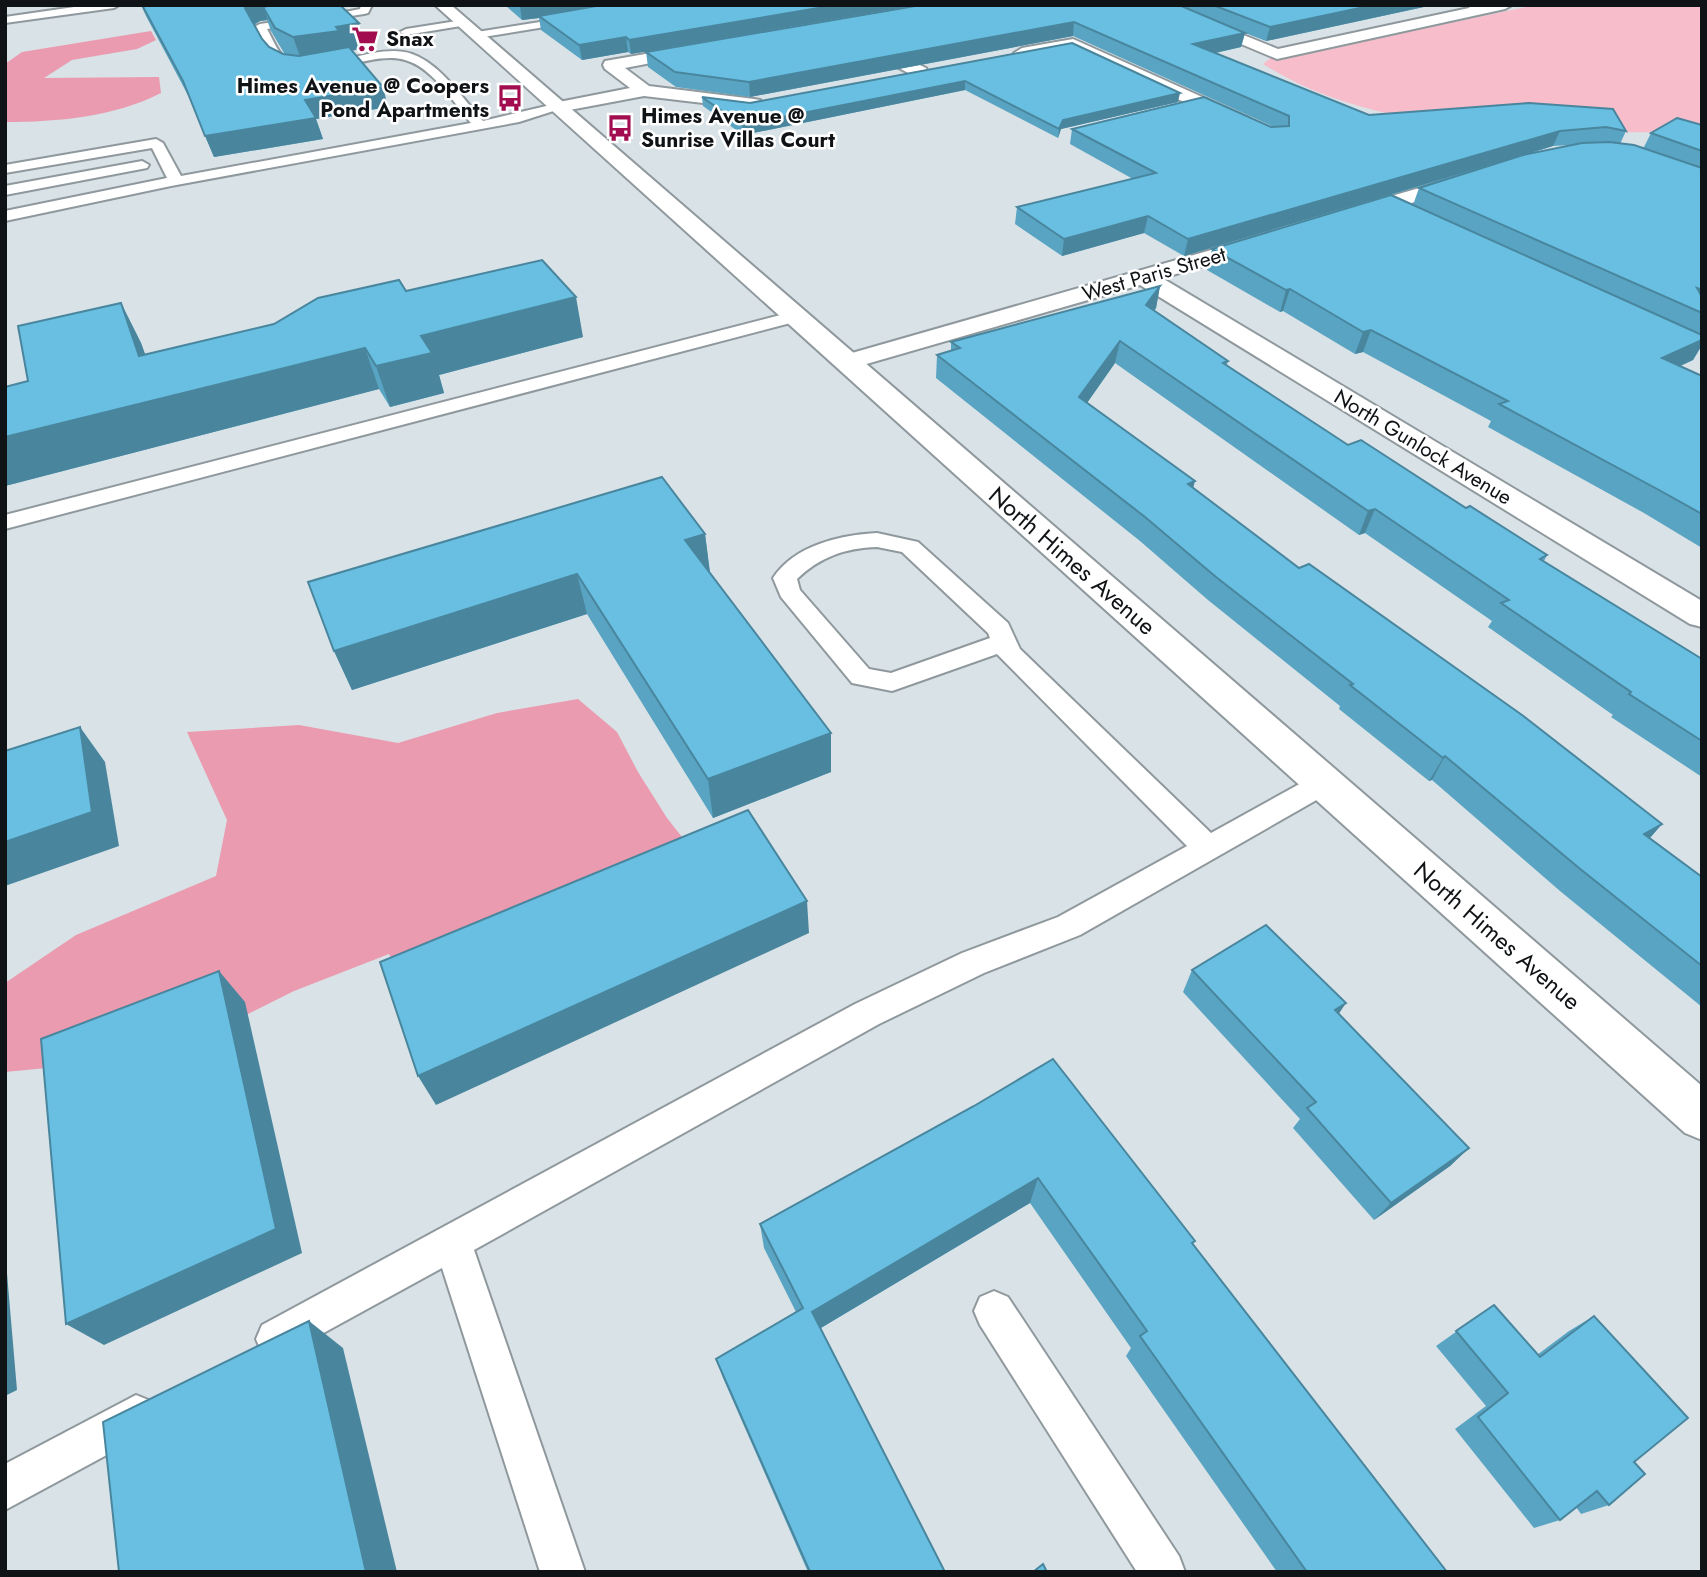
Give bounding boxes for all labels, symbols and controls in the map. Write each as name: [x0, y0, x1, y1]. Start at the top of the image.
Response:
supermarket icon: Snax: [350, 24, 380, 54]
place label: Snax: [386, 24, 435, 54]
place label: Himes Avenue @ Coopers Pond Apartments: [237, 71, 489, 125]
bus stop icon: Himes Avenue @ Coopers Pond Apartments: [495, 83, 525, 113]
place label: Himes Avenue @ Sunrise Villas Court: [641, 101, 835, 155]
bus stop icon: Himes Avenue @ Sunrise Villas Court: [605, 113, 635, 143]
street label: West Paris Street: [1079, 239, 1229, 309]
street label: North Gunlock Avenue: [1328, 382, 1518, 512]
street label: North Himes Avenue: [981, 478, 1164, 643]
street label: North Himes Avenue: [1406, 853, 1589, 1018]

